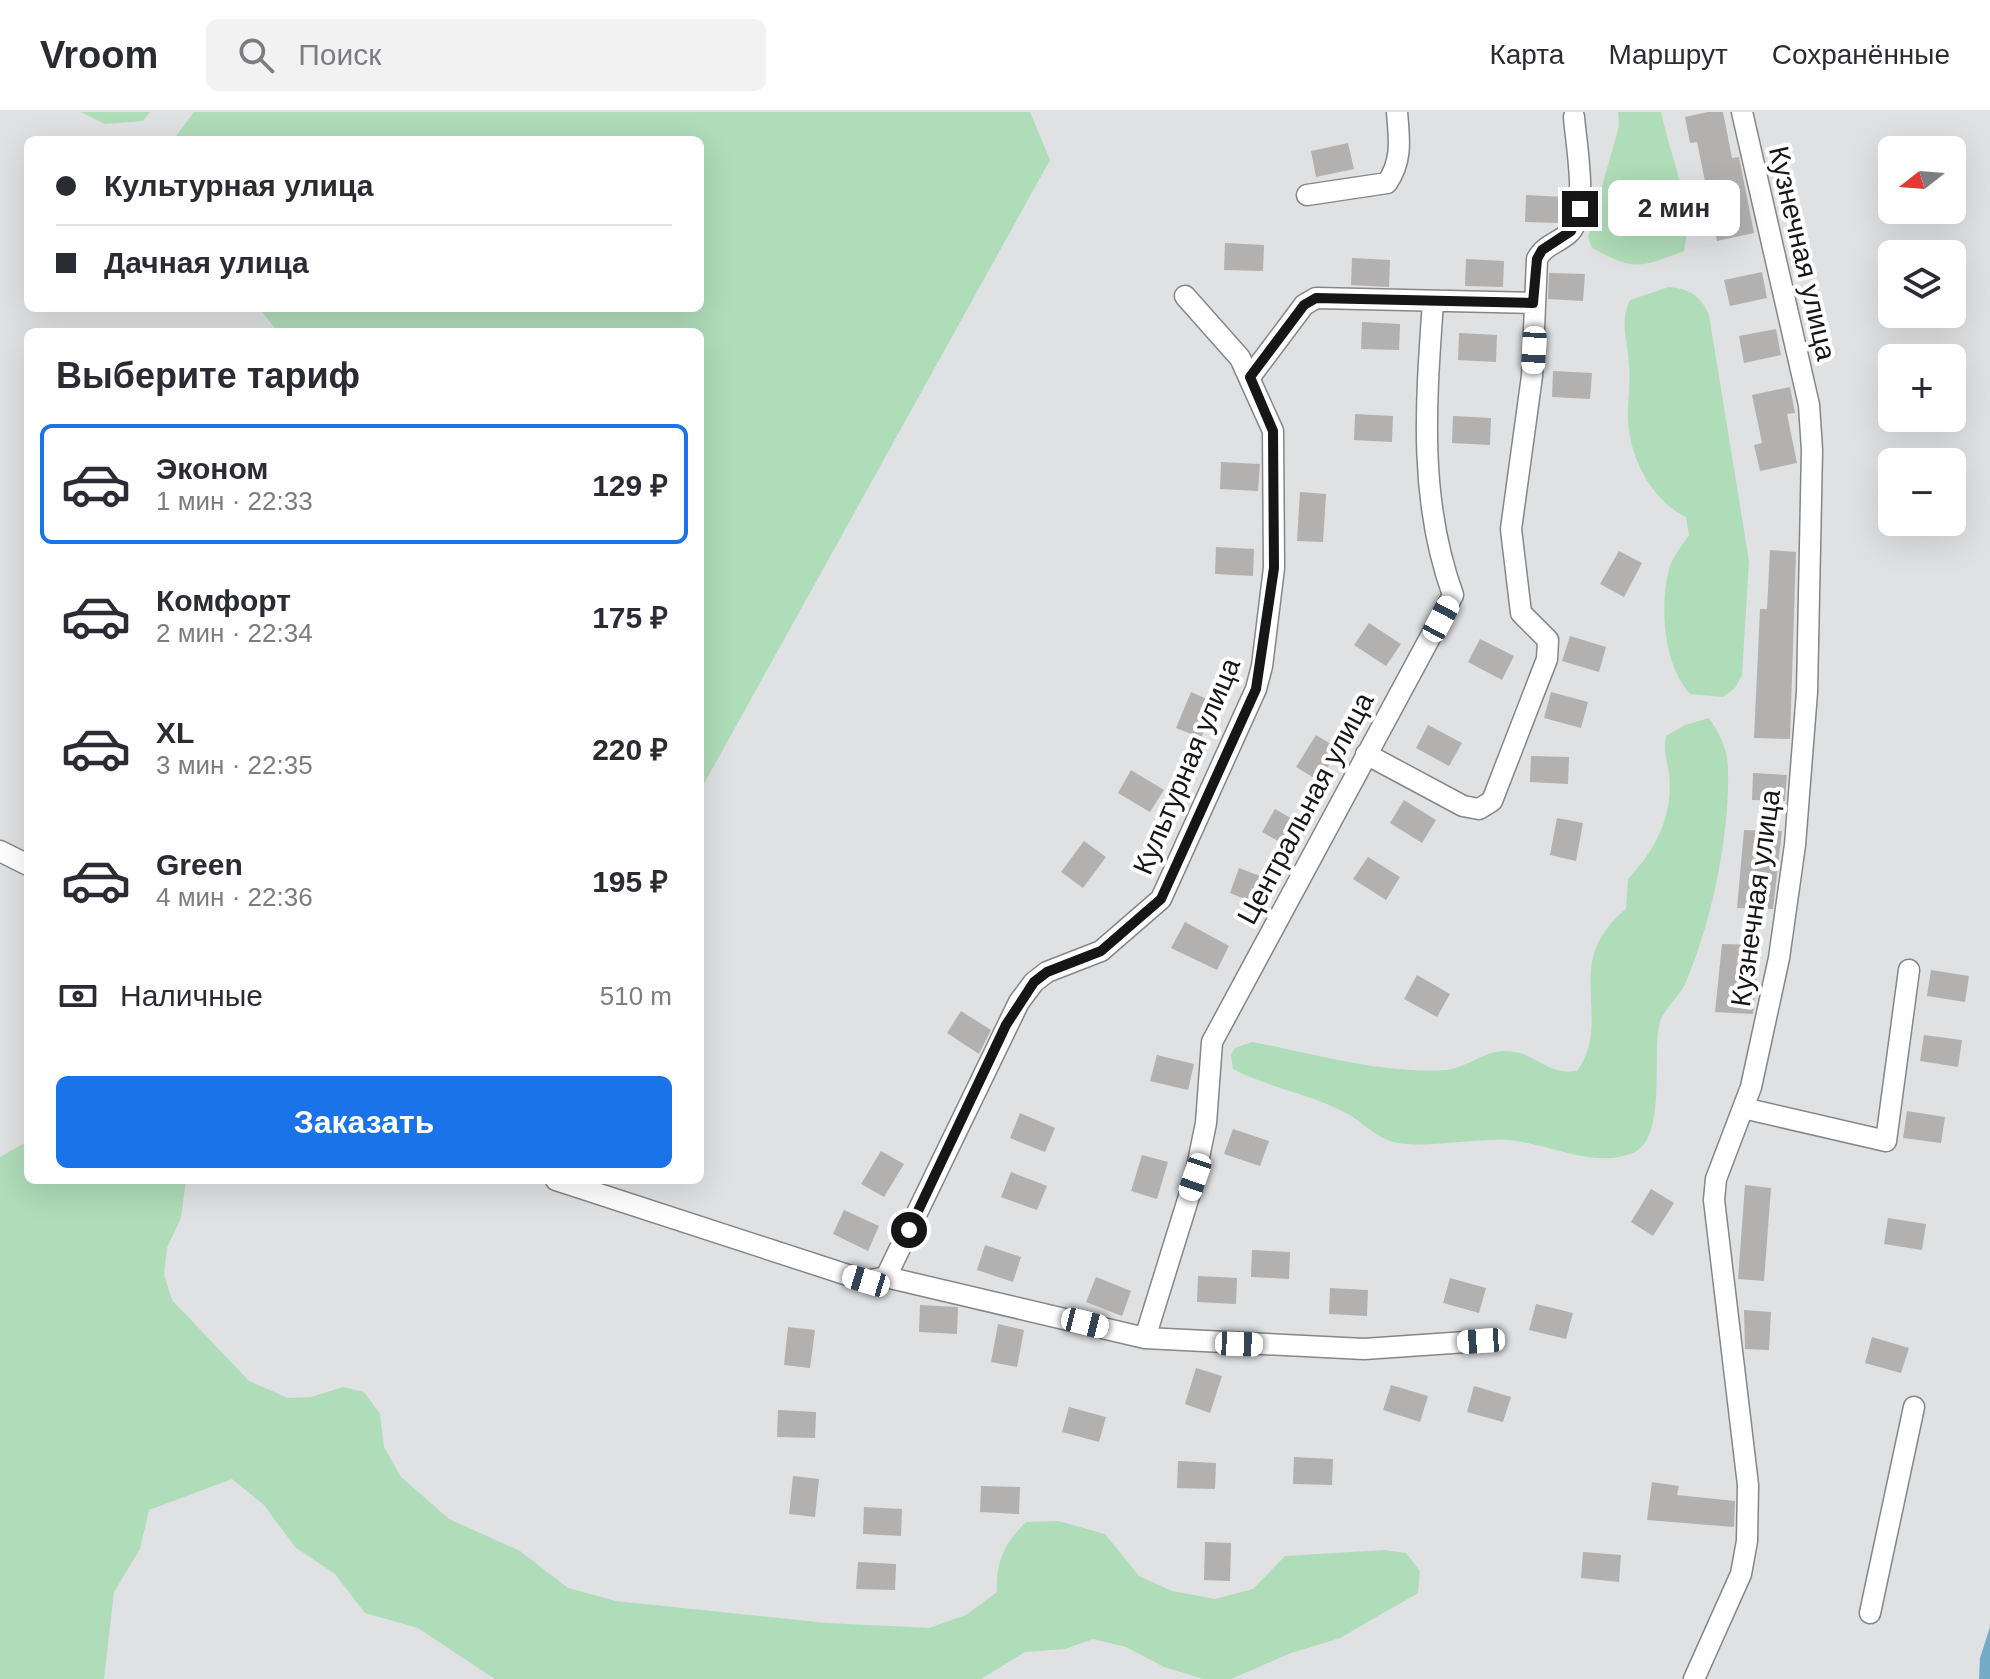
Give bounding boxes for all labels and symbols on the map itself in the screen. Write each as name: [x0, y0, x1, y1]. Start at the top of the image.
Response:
north arrow: [1878, 136, 1966, 224]
street label: Кузнечная улица: [1763, 143, 1842, 364]
callout: 2 мин: [1608, 181, 1740, 237]
route end: [1562, 191, 1598, 227]
car: [1521, 325, 1547, 375]
car: [1419, 592, 1463, 646]
street label: Культурная улица: [1127, 653, 1246, 879]
street label: Центральная улица: [1231, 687, 1380, 929]
street label: Кузнечная улица: [1725, 787, 1786, 1009]
car: [1176, 1150, 1214, 1204]
route start: [891, 1212, 927, 1248]
car: [840, 1263, 892, 1299]
car: [1059, 1306, 1111, 1340]
car: [1456, 1327, 1506, 1355]
car: [1215, 1331, 1263, 1357]

